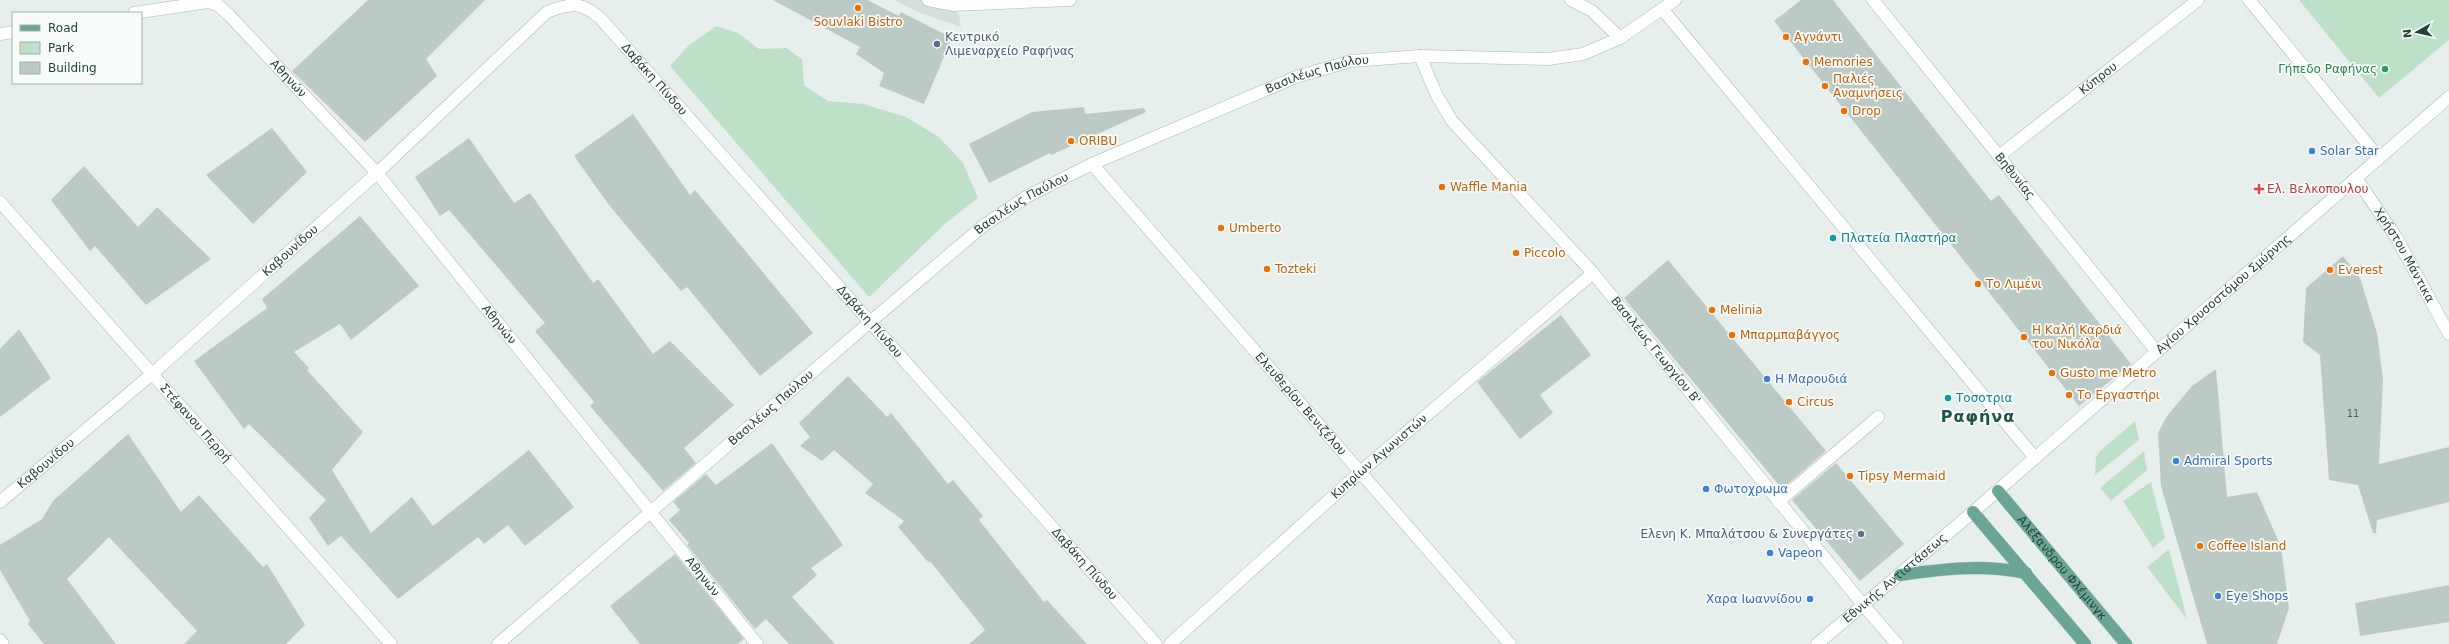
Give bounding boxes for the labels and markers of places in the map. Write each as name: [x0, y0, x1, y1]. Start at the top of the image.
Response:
marker: Souvlaki Bistro: [853, 3, 863, 13]
place label: Souvlaki Bistro: [814, 15, 903, 29]
place label: Κεντρικό Λιμεναρχείο Ραφήνας: [945, 30, 1075, 58]
place label: Αγνάντι: [1794, 30, 1842, 44]
marker: Αγνάντι: [1781, 32, 1791, 42]
marker: Κεντρικό Λιμεναρχείο Ραφήνας: [932, 39, 942, 49]
place label: Memories: [1814, 55, 1873, 69]
marker: Memories: [1801, 57, 1811, 67]
place label: Γήπεδο Ραφήνας: [2278, 62, 2377, 76]
marker: Γήπεδο Ραφήνας: [2380, 64, 2390, 74]
place label: Παλιές Αναμνήσεις: [1833, 72, 1903, 100]
marker: Παλιές Αναμνήσεις: [1820, 81, 1830, 91]
place label: Drop: [1852, 104, 1881, 118]
marker: Drop: [1839, 106, 1849, 116]
place label: ORIBU: [1079, 134, 1117, 148]
marker: ORIBU: [1066, 136, 1076, 146]
place label: Solar Star: [2320, 144, 2379, 158]
marker: Solar Star: [2307, 146, 2317, 156]
place label: Waffle Mania: [1450, 180, 1527, 194]
marker: Waffle Mania: [1437, 182, 1447, 192]
place label: Ελ. Βελκοπουλου: [2267, 182, 2369, 196]
marker: Ελ. Βελκοπουλου: [2254, 184, 2264, 194]
place label: Umberto: [1229, 221, 1281, 235]
marker: Umberto: [1216, 223, 1226, 233]
place label: Πλατεία Πλαστήρα: [1841, 231, 1957, 245]
marker: Πλατεία Πλαστήρα: [1828, 233, 1838, 243]
place label: Piccolo: [1524, 246, 1566, 260]
marker: Piccolo: [1511, 248, 1521, 258]
place label: Tozteki: [1274, 262, 1316, 276]
place label: Everest: [2338, 263, 2383, 277]
marker: Tozteki: [1262, 264, 1272, 274]
marker: Everest: [2325, 265, 2335, 275]
place label: Το Λιμένι: [1985, 277, 2042, 291]
marker: Το Λιμένι: [1973, 279, 1983, 289]
place label: Melinia: [1720, 303, 1763, 317]
marker: Melinia: [1707, 305, 1717, 315]
place label: Η Καλή Καρδιά του Νικόλα: [2032, 323, 2122, 351]
place label: Μπαρμπαβάγγος: [1740, 328, 1840, 342]
marker: Μπαρμπαβάγγος: [1727, 330, 1737, 340]
marker: Η Καλή Καρδιά του Νικόλα: [2019, 332, 2029, 342]
place label: Gusto me Metro: [2060, 366, 2156, 380]
marker: Gusto me Metro: [2047, 368, 2057, 378]
place label: Η Μαρουδιά: [1775, 372, 1847, 386]
marker: Η Μαρουδιά: [1762, 374, 1772, 384]
place label: Το Εργαστήρι: [2076, 388, 2160, 402]
marker: Το Εργαστήρι: [2064, 390, 2074, 400]
place label: Τοσοτρια: [1955, 391, 2013, 405]
marker: Τοσοτρια: [1943, 393, 1953, 403]
place label: Circus: [1797, 395, 1834, 409]
marker: Circus: [1784, 397, 1794, 407]
place label: Admiral Sports: [2184, 454, 2273, 468]
marker: Admiral Sports: [2171, 456, 2181, 466]
place label: Tipsy Mermaid: [1857, 469, 1946, 483]
marker: Tipsy Mermaid: [1845, 471, 1855, 481]
place label: Φωτοχρωμα: [1714, 482, 1788, 496]
marker: Φωτοχρωμα: [1701, 484, 1711, 494]
place label: Ελενη Κ. Μπαλάτσου & Συνεργάτες: [1641, 527, 1853, 541]
marker: Ελενη Κ. Μπαλάτσου & Συνεργάτες: [1856, 529, 1866, 539]
place label: Coffee Island: [2208, 539, 2286, 553]
marker: Coffee Island: [2195, 541, 2205, 551]
place label: Vapeon: [1778, 546, 1823, 560]
marker: Vapeon: [1765, 548, 1775, 558]
place label: Eye Shops: [2226, 589, 2288, 603]
marker: Eye Shops: [2213, 591, 2223, 601]
place label: Χαρα Ιωαννίδου: [1706, 592, 1802, 606]
marker: Χαρα Ιωαννίδου: [1805, 594, 1815, 604]

